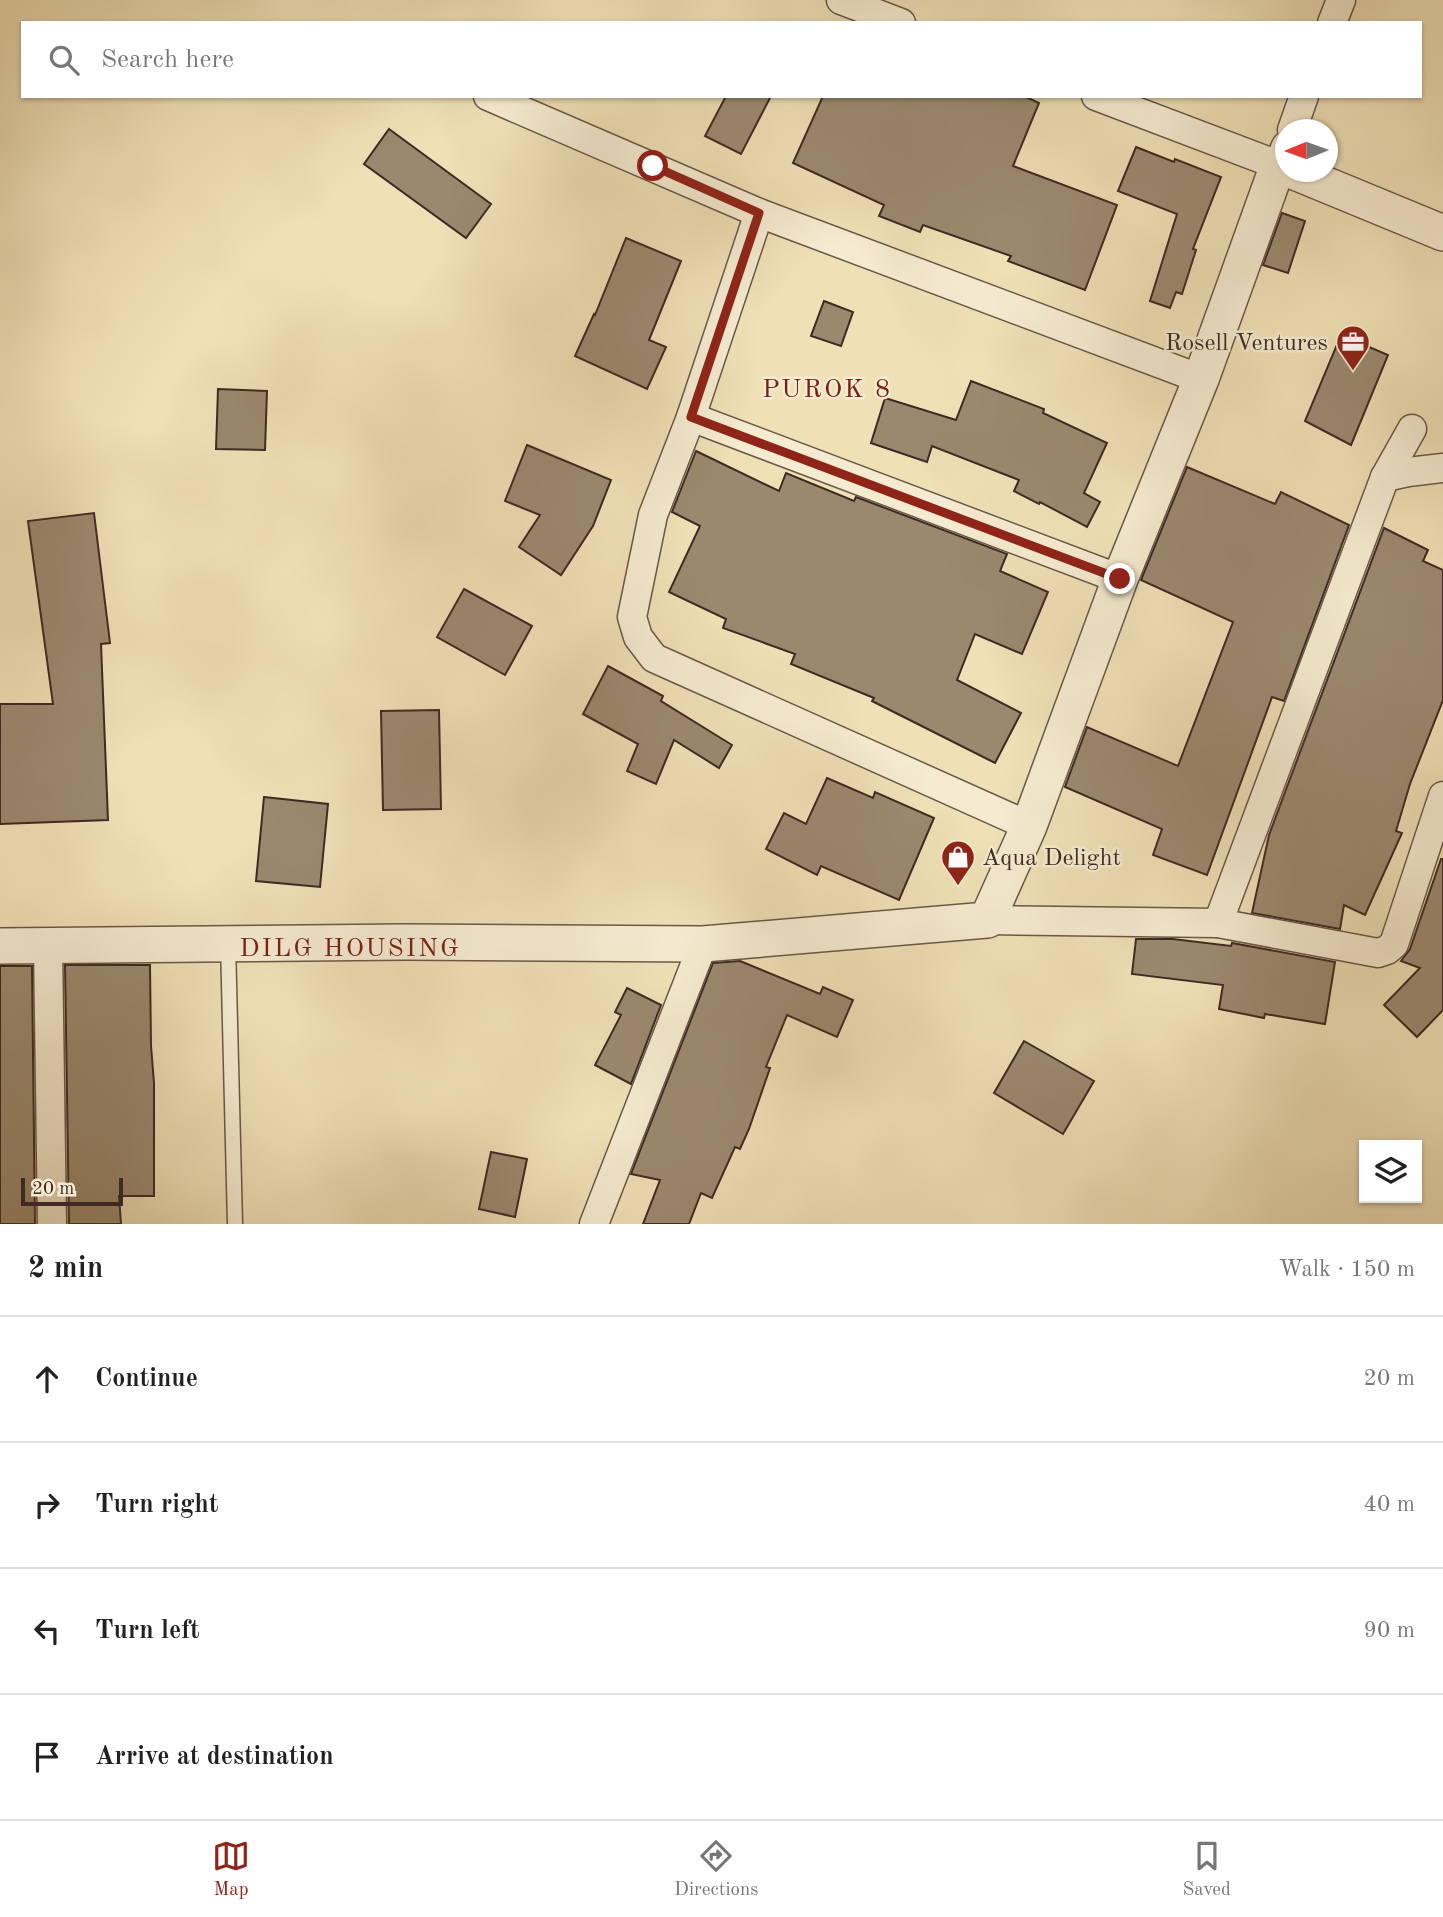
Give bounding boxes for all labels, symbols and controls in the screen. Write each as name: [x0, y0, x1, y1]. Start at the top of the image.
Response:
search box: [21, 21, 1422, 98]
icon: search: [45, 41, 83, 79]
text: Search here: [101, 47, 234, 73]
north arrow: [1275, 119, 1338, 182]
route start: [637, 150, 668, 181]
office icon: Rosell Ventures: [1334, 323, 1372, 372]
place label: Rosell Ventures: [1165, 332, 1328, 356]
district label: PUROK 8: [762, 377, 892, 403]
route end: [1104, 563, 1135, 594]
shop icon: Aqua Delight: [939, 838, 977, 887]
place label: Aqua Delight: [982, 847, 1121, 871]
district label: DILG HOUSING: [239, 936, 461, 962]
map controls: [1359, 1140, 1422, 1203]
button: layers: [1359, 1140, 1422, 1203]
scale bar: [21, 1175, 122, 1207]
text: 20 m: [32, 1180, 74, 1199]
text: 2 min: [28, 1254, 103, 1284]
text: Walk · 150 m: [1279, 1258, 1415, 1281]
icon: ahead: [28, 1360, 66, 1398]
text: Continue: [95, 1366, 198, 1392]
text: 20 m: [1364, 1367, 1415, 1390]
icon: right: [28, 1486, 66, 1524]
text: Turn right: [95, 1492, 218, 1518]
text: 40 m: [1364, 1493, 1415, 1516]
icon: left: [28, 1612, 66, 1650]
text: Turn left: [95, 1618, 200, 1644]
text: 90 m: [1364, 1619, 1415, 1642]
icon: arrive: [28, 1738, 66, 1776]
text: Arrive at destination: [95, 1744, 334, 1770]
tab: Map: [212, 1837, 250, 1902]
tab: Directions: [674, 1837, 759, 1902]
tab: Saved: [1183, 1837, 1231, 1902]

